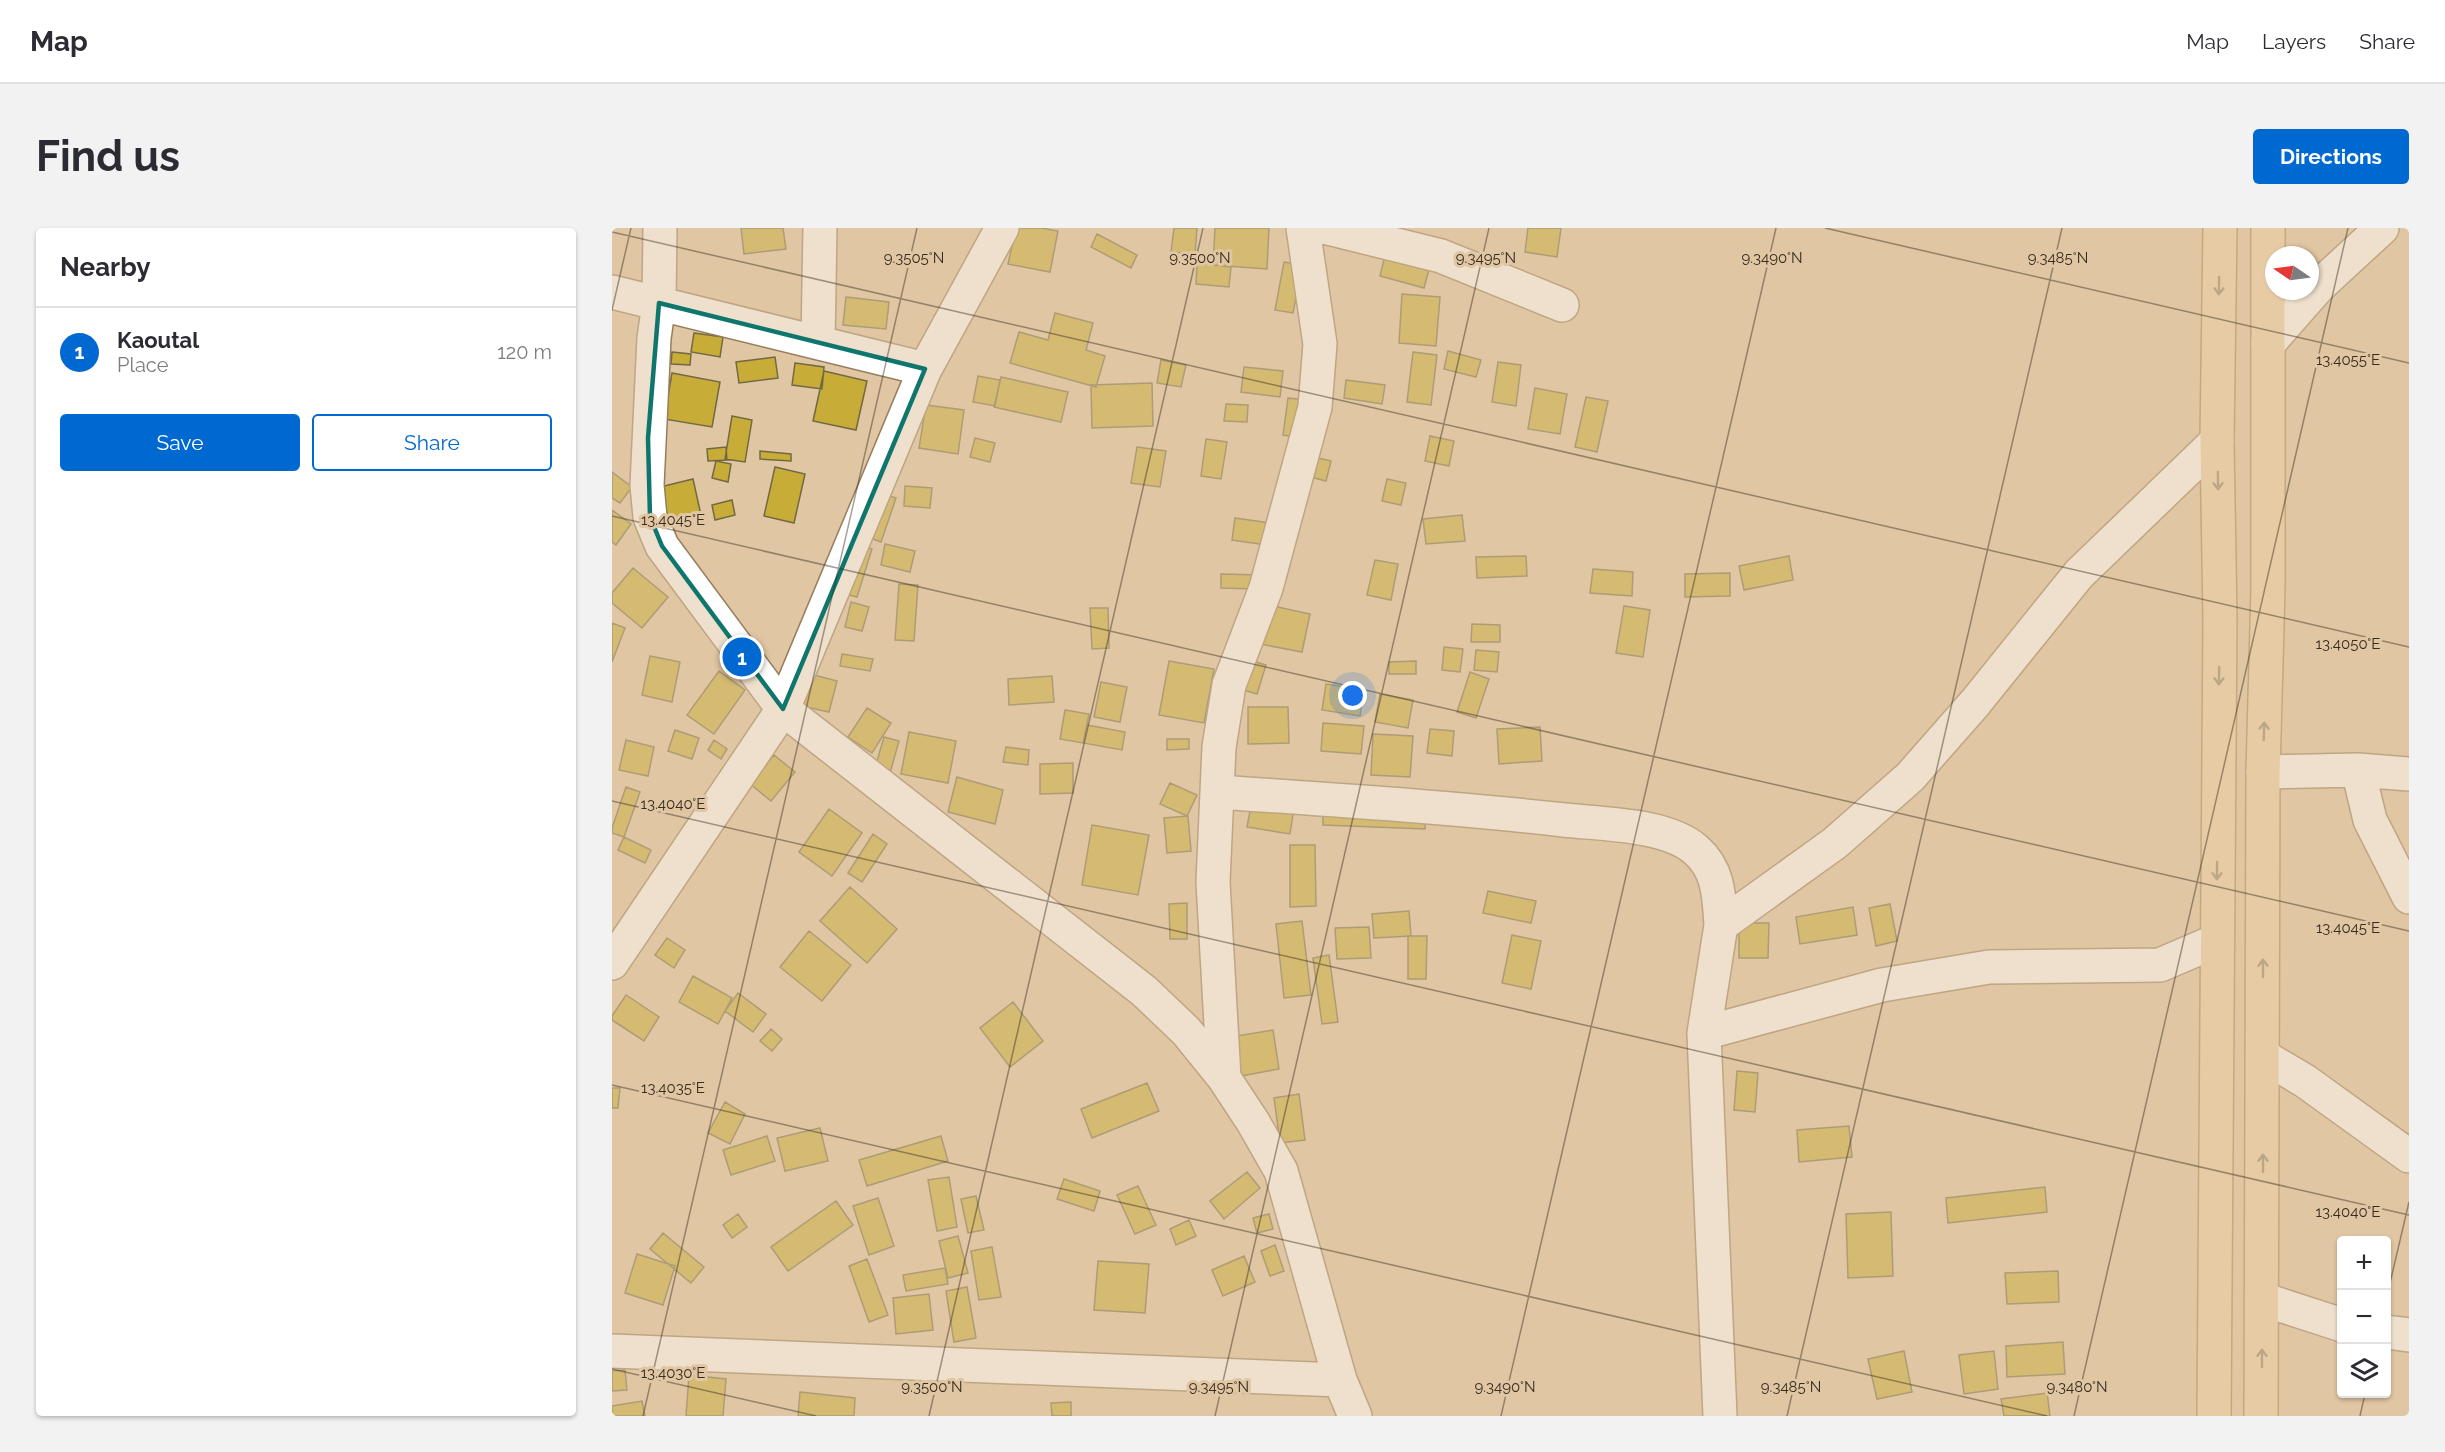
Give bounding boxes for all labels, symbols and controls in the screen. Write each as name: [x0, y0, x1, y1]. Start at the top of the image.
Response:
text: Map: [30, 25, 88, 58]
text: Map: [2186, 29, 2229, 54]
text: Layers: [2262, 29, 2326, 54]
text: Share: [2359, 29, 2415, 54]
button: Directions: [2253, 129, 2409, 184]
text: Find us: [36, 132, 180, 181]
north arrow: [2265, 246, 2319, 300]
text: 9.3505°N: [884, 249, 944, 267]
text: 9.3500°N: [1169, 249, 1231, 267]
text: 9.3495°N: [1456, 249, 1516, 267]
text: 9.3490°N: [1741, 249, 1803, 267]
text: 9.3485°N: [2028, 249, 2088, 267]
text: Nearby: [60, 252, 150, 282]
one-way arrow: [2213, 276, 2225, 296]
text: Kaoutal: [117, 327, 199, 353]
text: 1: [75, 340, 84, 364]
text: 120 m: [497, 340, 552, 364]
text: 13.4055°E: [2316, 351, 2380, 369]
text: Place: [117, 353, 168, 377]
button: Save: [60, 414, 300, 471]
button: Share: [312, 414, 552, 471]
one-way arrow: [2212, 471, 2224, 491]
text: 13.4045°E: [641, 511, 705, 529]
pin: 1: [722, 634, 762, 680]
text: 13.4050°E: [2316, 635, 2380, 653]
one-way arrow: [2213, 666, 2225, 686]
your location: [1338, 681, 1367, 710]
one-way arrow: [2258, 721, 2270, 741]
text: 13.4040°E: [641, 795, 705, 813]
one-way arrow: [2211, 861, 2223, 881]
text: 13.4045°E: [2316, 919, 2380, 937]
one-way arrow: [2257, 958, 2269, 978]
text: 13.4035°E: [641, 1079, 705, 1097]
one-way arrow: [2257, 1153, 2269, 1173]
text: 13.4040°E: [2316, 1203, 2380, 1221]
map controls: [2337, 1236, 2391, 1398]
button: +: [2337, 1236, 2391, 1290]
button: −: [2337, 1290, 2391, 1344]
button: layers: [2337, 1344, 2391, 1398]
one-way arrow: [2256, 1348, 2268, 1368]
text: 13.4030°E: [641, 1364, 705, 1382]
text: 9.3500°N: [901, 1378, 963, 1396]
text: 9.3495°N: [1189, 1378, 1249, 1396]
text: 9.3490°N: [1474, 1378, 1536, 1396]
text: 9.3485°N: [1761, 1378, 1821, 1396]
text: 9.3480°N: [2046, 1378, 2108, 1396]

